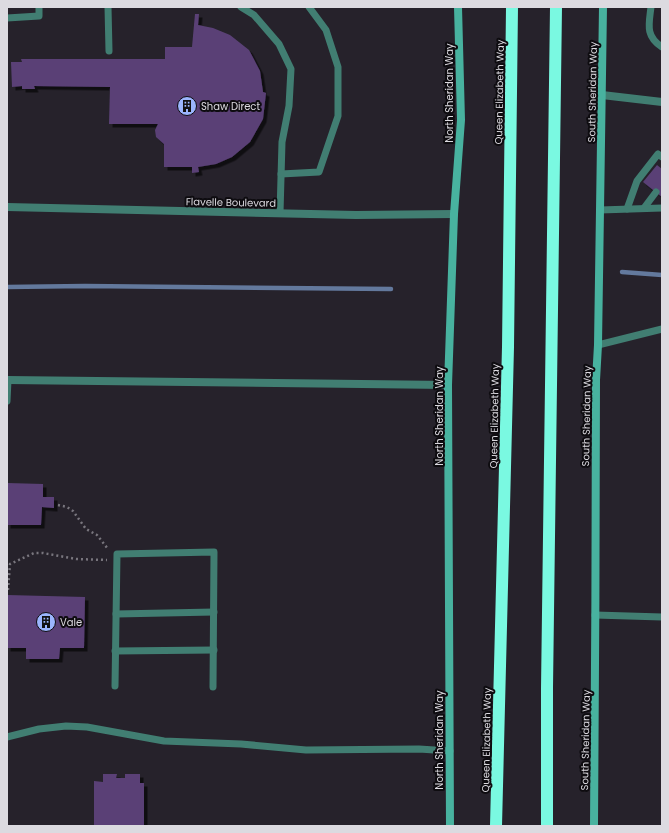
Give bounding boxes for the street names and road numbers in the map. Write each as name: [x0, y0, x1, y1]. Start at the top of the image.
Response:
street label: Queen Elizabeth Way: [491, 39, 508, 145]
street label: South Sheridan Way: [584, 41, 601, 143]
street label: North Sheridan Way: [442, 43, 457, 143]
street label: Flavelle Boulevard: [186, 194, 276, 211]
street label: Queen Elizabeth Way: [486, 363, 503, 469]
street label: South Sheridan Way: [578, 365, 595, 467]
street label: North Sheridan Way: [432, 366, 447, 466]
street label: Queen Elizabeth Way: [478, 687, 495, 793]
street label: South Sheridan Way: [577, 689, 594, 791]
street label: North Sheridan Way: [432, 690, 447, 790]

